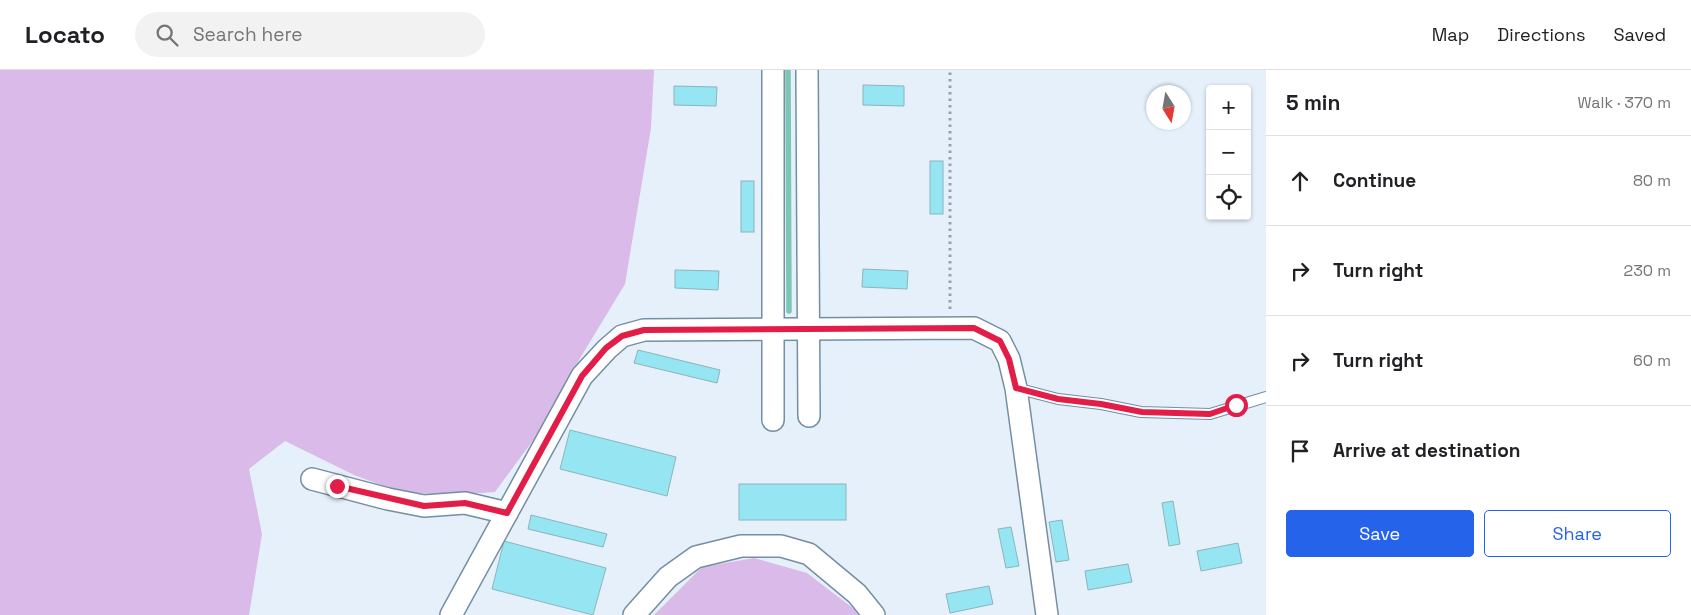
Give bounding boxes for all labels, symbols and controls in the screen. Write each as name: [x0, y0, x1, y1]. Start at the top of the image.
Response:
search box: [135, 12, 485, 57]
text: Locato: [25, 19, 105, 50]
icon: search: [153, 21, 181, 49]
text: Search here: [193, 22, 302, 47]
text: Map: [1432, 23, 1469, 46]
text: Directions: [1497, 23, 1586, 46]
text: Saved: [1614, 23, 1666, 46]
north arrow: [1146, 85, 1191, 130]
map controls: [1206, 85, 1251, 220]
button: +: [1206, 85, 1251, 130]
text: 5 min: [1286, 89, 1340, 116]
text: Walk · 370 m: [1578, 92, 1671, 113]
button: −: [1206, 130, 1251, 175]
icon: ahead: [1286, 167, 1314, 195]
text: Continue: [1333, 168, 1416, 193]
text: 80 m: [1633, 170, 1671, 191]
button: locate: [1206, 175, 1251, 220]
icon: right: [1286, 257, 1314, 285]
text: Turn right: [1333, 258, 1423, 283]
text: 230 m: [1624, 260, 1671, 281]
icon: right: [1286, 347, 1314, 375]
text: Turn right: [1333, 348, 1423, 373]
text: 60 m: [1633, 350, 1671, 371]
route start: [1225, 394, 1248, 417]
icon: arrive: [1286, 437, 1314, 465]
text: Arrive at destination: [1333, 438, 1521, 463]
route end: [326, 475, 349, 498]
button: Save: [1286, 510, 1474, 557]
button: Share: [1484, 510, 1671, 557]

